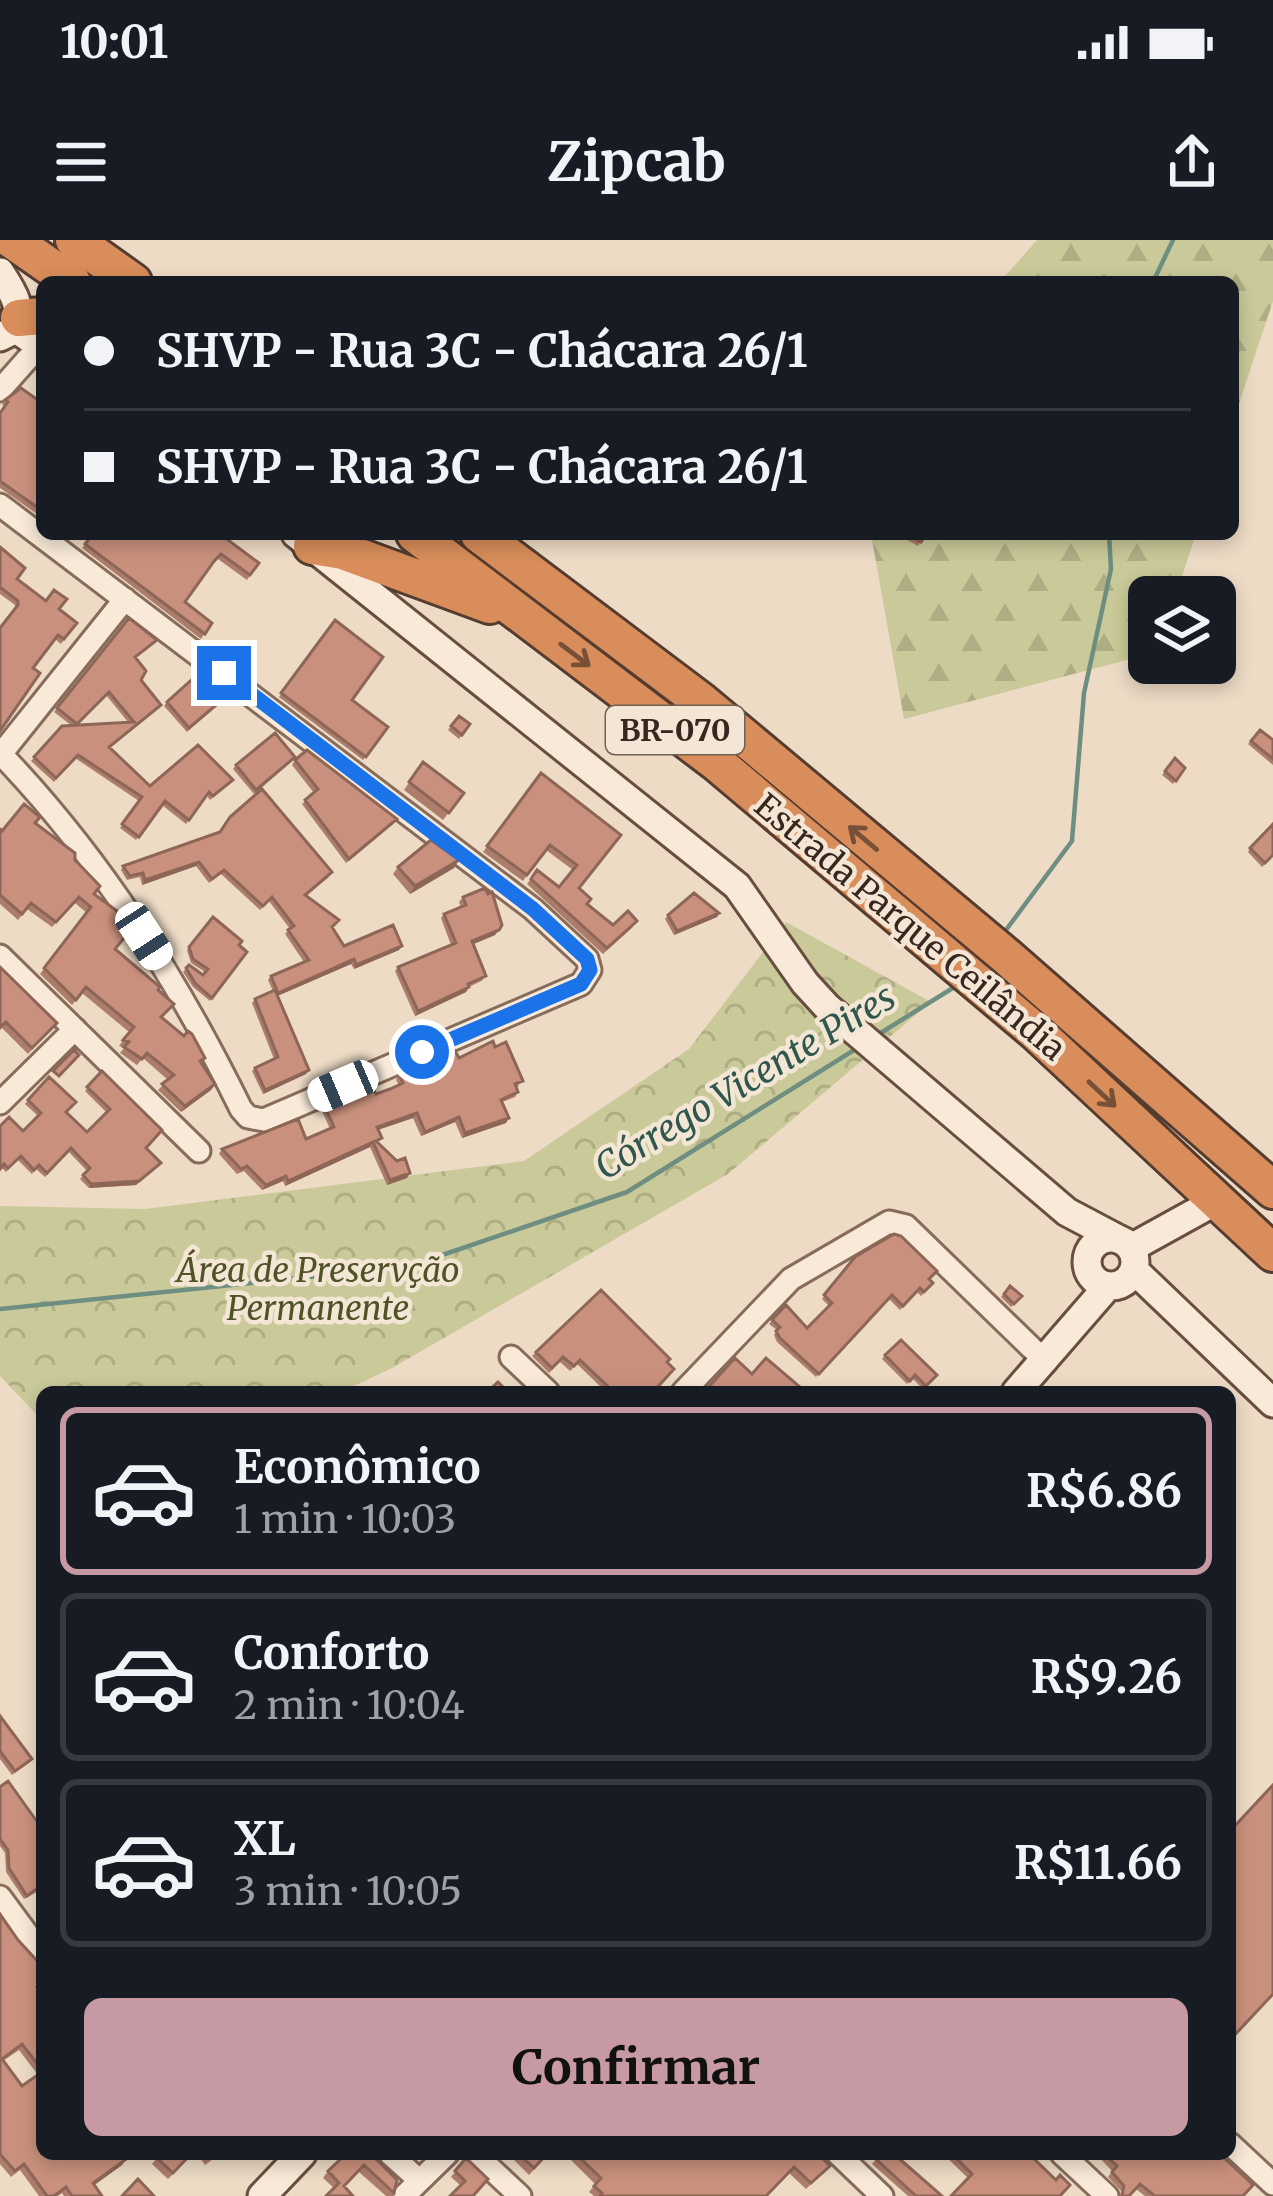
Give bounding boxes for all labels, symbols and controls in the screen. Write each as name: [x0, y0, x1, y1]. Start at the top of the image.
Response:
text: 10:01: [60, 14, 168, 70]
text: Zipcab: [547, 128, 726, 196]
icon: menu: [48, 129, 114, 195]
icon: share: [1159, 129, 1225, 195]
text: SHVP - Rua 3C - Chácara 26/1: [156, 323, 808, 379]
text: SHVP - Rua 3C - Chácara 26/1: [156, 439, 808, 495]
map controls: [1128, 576, 1236, 684]
button: layers: [1128, 576, 1236, 684]
one-way arrow: [559, 641, 591, 668]
route end: [197, 646, 251, 700]
road number: BR-070: [606, 706, 744, 754]
street label: Estrada Parque Ceilândia: [746, 785, 1074, 1069]
one-way arrow: [848, 825, 879, 853]
car: [109, 896, 179, 976]
water label: Córrego Vicente Pires: [587, 975, 903, 1189]
route start: [395, 1025, 449, 1079]
car: [303, 1055, 383, 1117]
one-way arrow: [1086, 1079, 1116, 1107]
park label: Área de Preservção Permanente: [173, 1248, 460, 1329]
icon: car: [90, 1437, 198, 1545]
text: Econômico: [234, 1439, 481, 1495]
text: R$6.86: [1026, 1463, 1182, 1519]
text: 1 min · 10:03: [234, 1495, 456, 1544]
icon: car: [90, 1623, 198, 1731]
text: Conforto: [234, 1625, 429, 1681]
text: R$9.26: [1031, 1649, 1182, 1705]
text: 2 min · 10:04: [234, 1681, 465, 1730]
icon: car: [90, 1809, 198, 1917]
text: XL: [234, 1811, 296, 1867]
text: R$11.66: [1014, 1835, 1182, 1891]
text: 3 min · 10:05: [234, 1867, 462, 1916]
button: Confirmar: [84, 1998, 1188, 2136]

